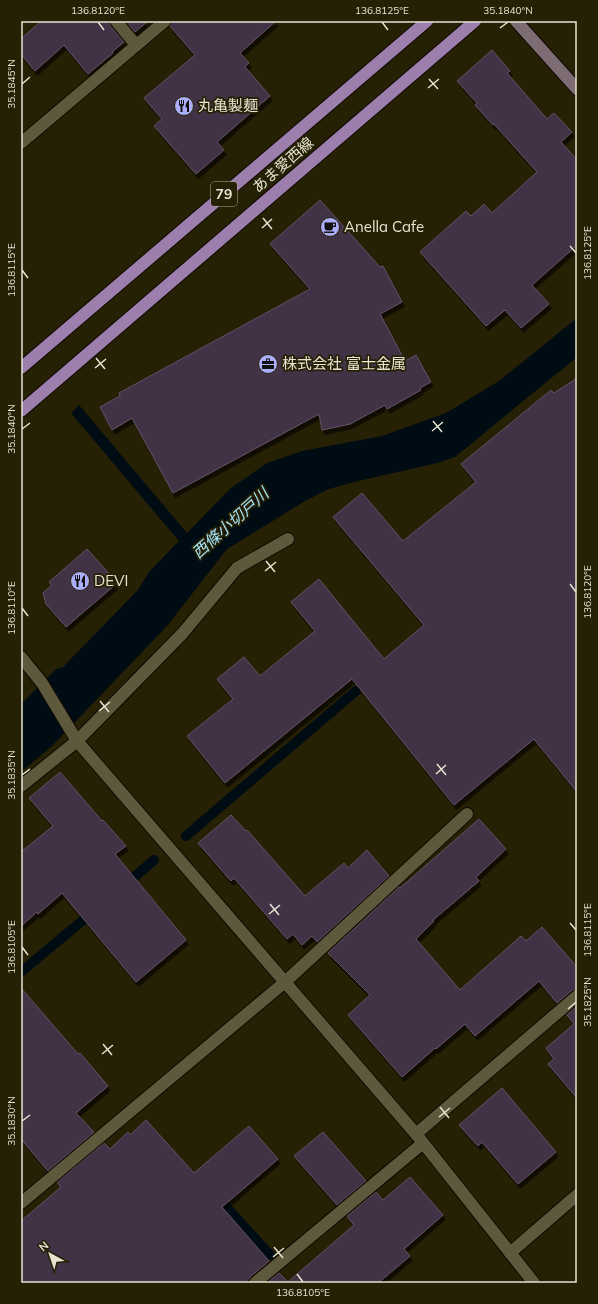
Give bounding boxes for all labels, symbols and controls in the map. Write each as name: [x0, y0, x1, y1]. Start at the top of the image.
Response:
text: 136.8120°E: [71, 4, 125, 17]
text: 136.8125°E: [355, 4, 409, 17]
text: 35.1840°N: [483, 4, 533, 17]
text: 35.1845°N: [5, 59, 18, 109]
restaurant icon: 丸亀製麺: [173, 95, 195, 117]
place label: 丸亀製麺: [198, 96, 258, 115]
street label: あま愛西線: [248, 133, 317, 196]
road number: 79: [211, 182, 237, 206]
cafe icon: Anella Cafe: [319, 216, 341, 238]
place label: Anella Cafe: [344, 217, 424, 236]
text: 136.8125°E: [581, 226, 594, 280]
text: 136.8115°E: [5, 243, 18, 297]
office icon: 株式会社 富士金属: [257, 353, 279, 375]
place label: 株式会社 富士金属: [282, 354, 406, 373]
text: 35.1840°N: [5, 404, 18, 454]
water label: 西條小切戸川: [188, 482, 274, 563]
text: 136.8120°E: [581, 565, 594, 619]
restaurant icon: DEVI: [69, 570, 91, 592]
place label: DEVI: [94, 571, 128, 590]
text: 136.8110°E: [5, 581, 18, 635]
text: 35.1835°N: [5, 750, 18, 800]
text: 136.8115°E: [581, 903, 594, 957]
text: 136.8105°E: [5, 920, 18, 974]
text: 35.1825°N: [581, 977, 594, 1027]
text: 35.1830°N: [5, 1096, 18, 1146]
north arrow: [30, 1234, 70, 1274]
text: N: [36, 1238, 51, 1254]
text: 136.8105°E: [276, 1286, 330, 1299]

